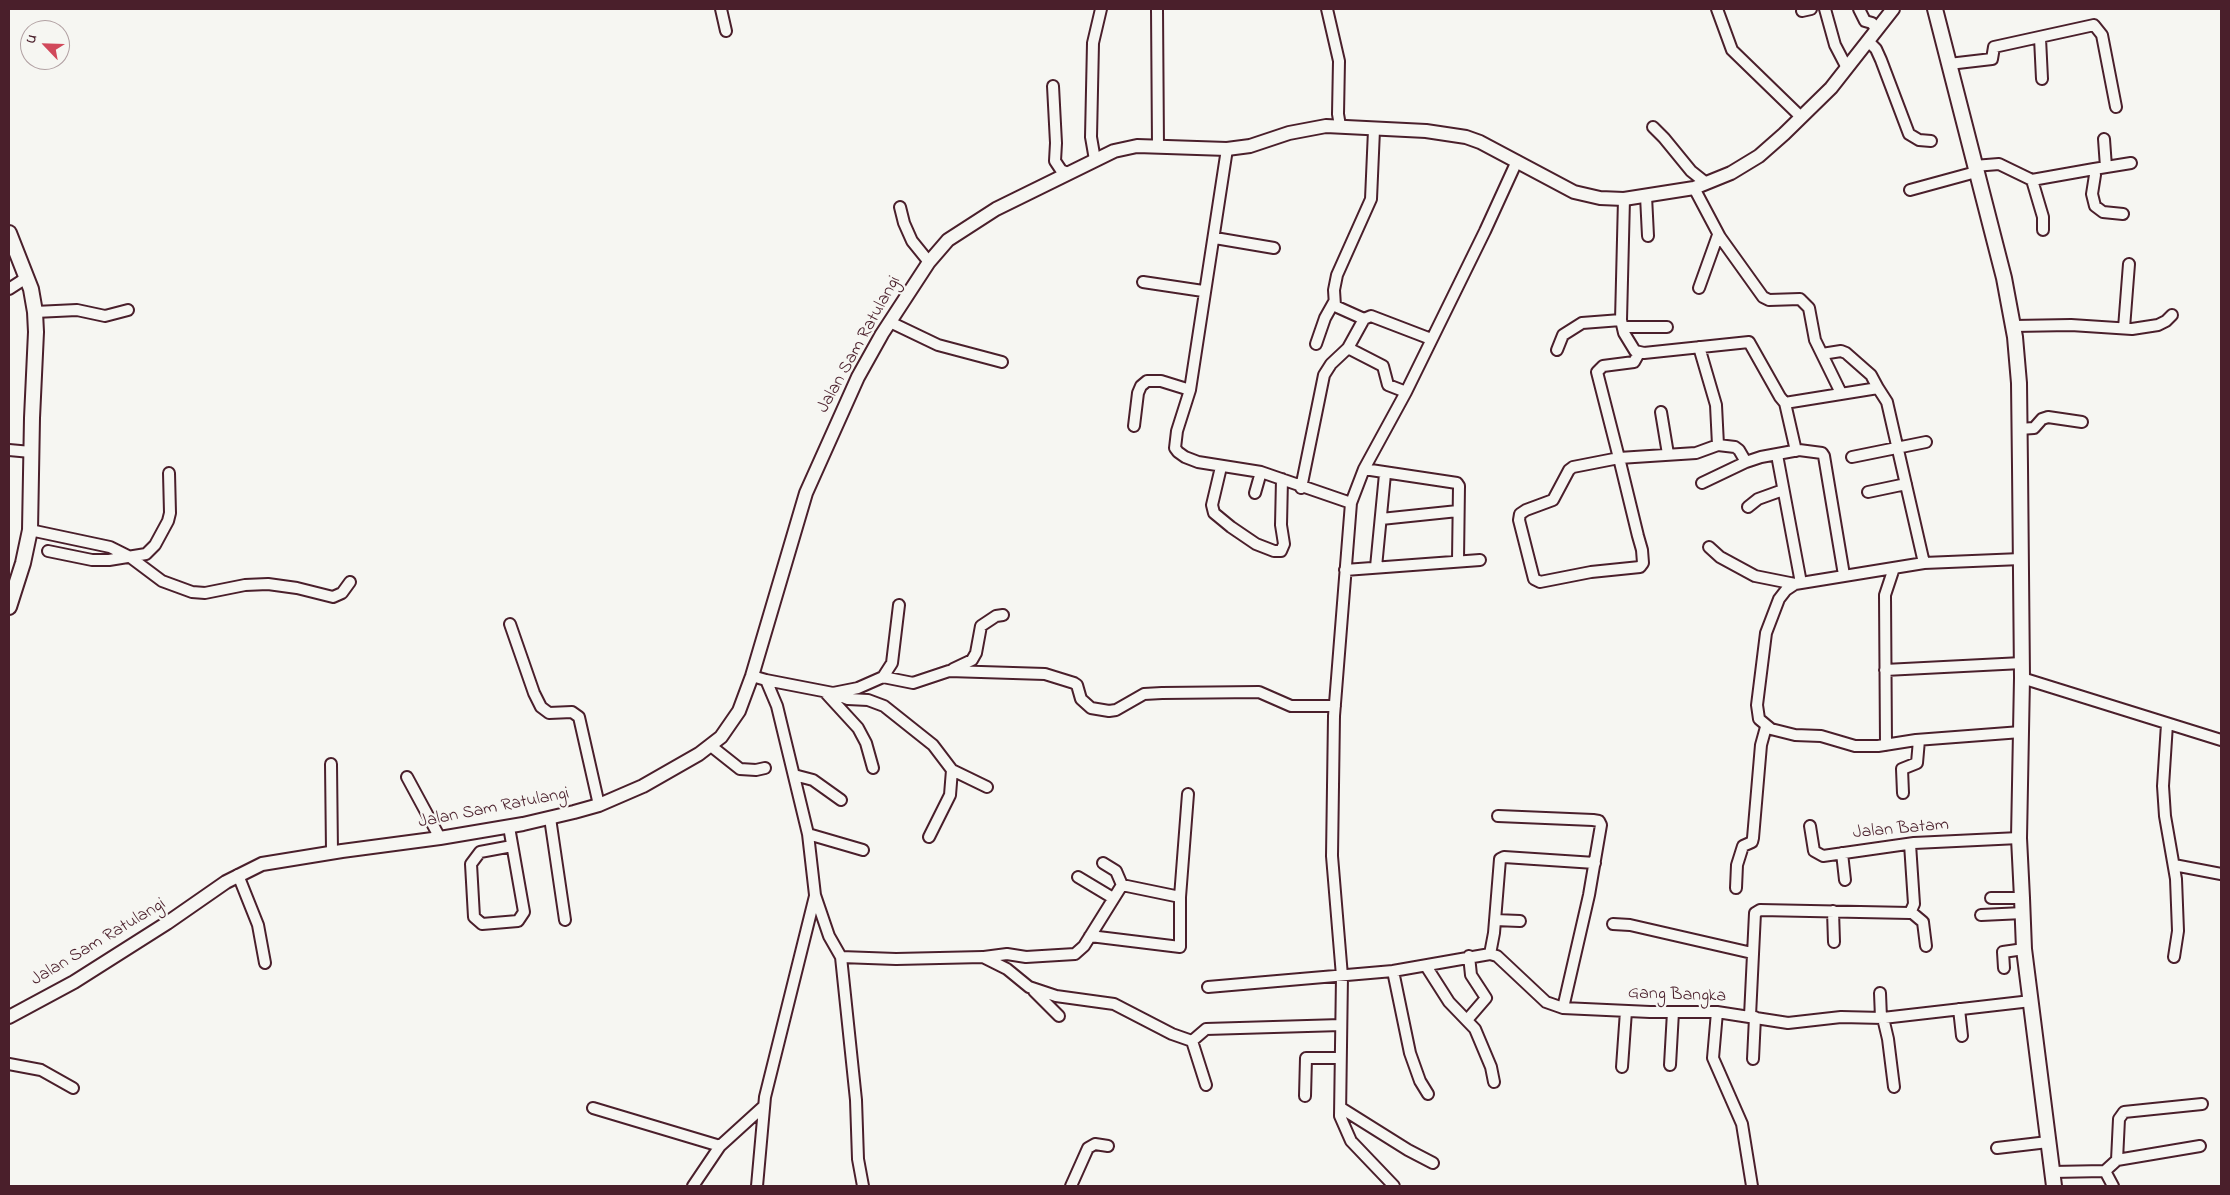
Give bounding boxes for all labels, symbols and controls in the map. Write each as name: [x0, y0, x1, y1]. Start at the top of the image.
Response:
north arrow: [20, 20, 70, 70]
text: U: [20, 31, 43, 47]
street label: Jalan Sam Ratulangi: [813, 273, 907, 417]
street label: Jalan Sam Ratulangi: [417, 784, 571, 834]
street label: Jalan Batam: [1852, 815, 1950, 845]
street label: Jalan Sam Ratulangi: [28, 894, 170, 992]
street label: Gang Bangka: [1628, 983, 1726, 1009]

